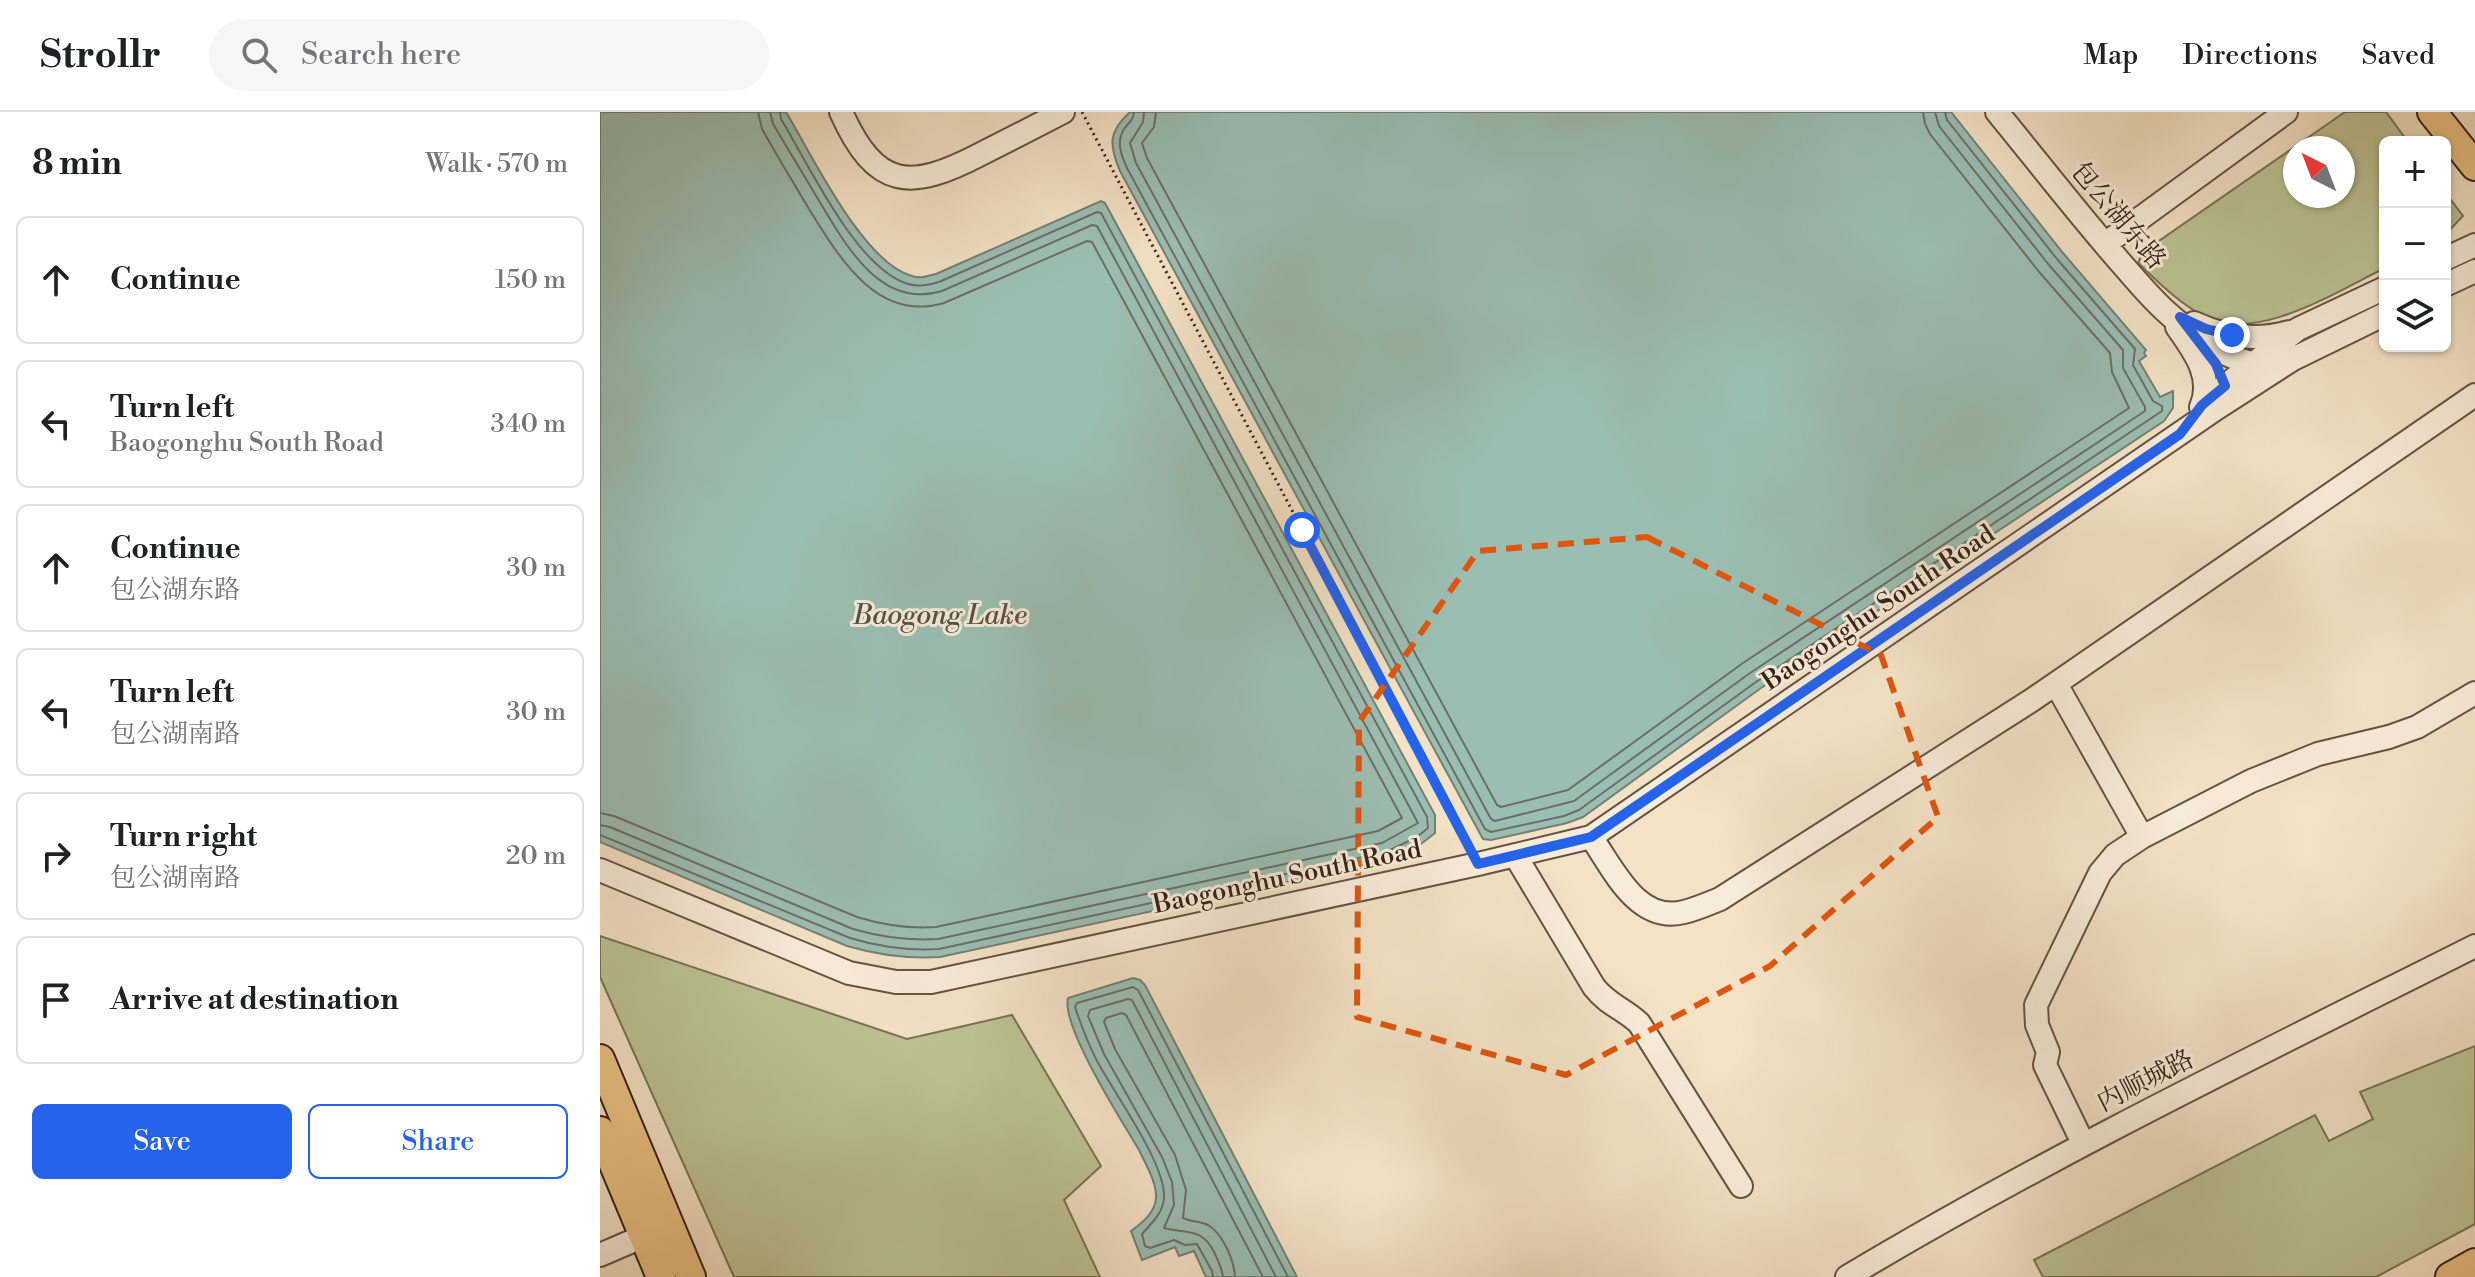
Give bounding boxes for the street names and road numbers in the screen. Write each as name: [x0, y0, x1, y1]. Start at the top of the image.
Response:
street label: 包公湖东路: [2064, 156, 2172, 276]
street label: Baogonghu South Road: [1755, 518, 2001, 698]
street label: Baogonghu South Road: [1149, 833, 1425, 921]
street label: 内顺城路: [2092, 1043, 2199, 1119]

